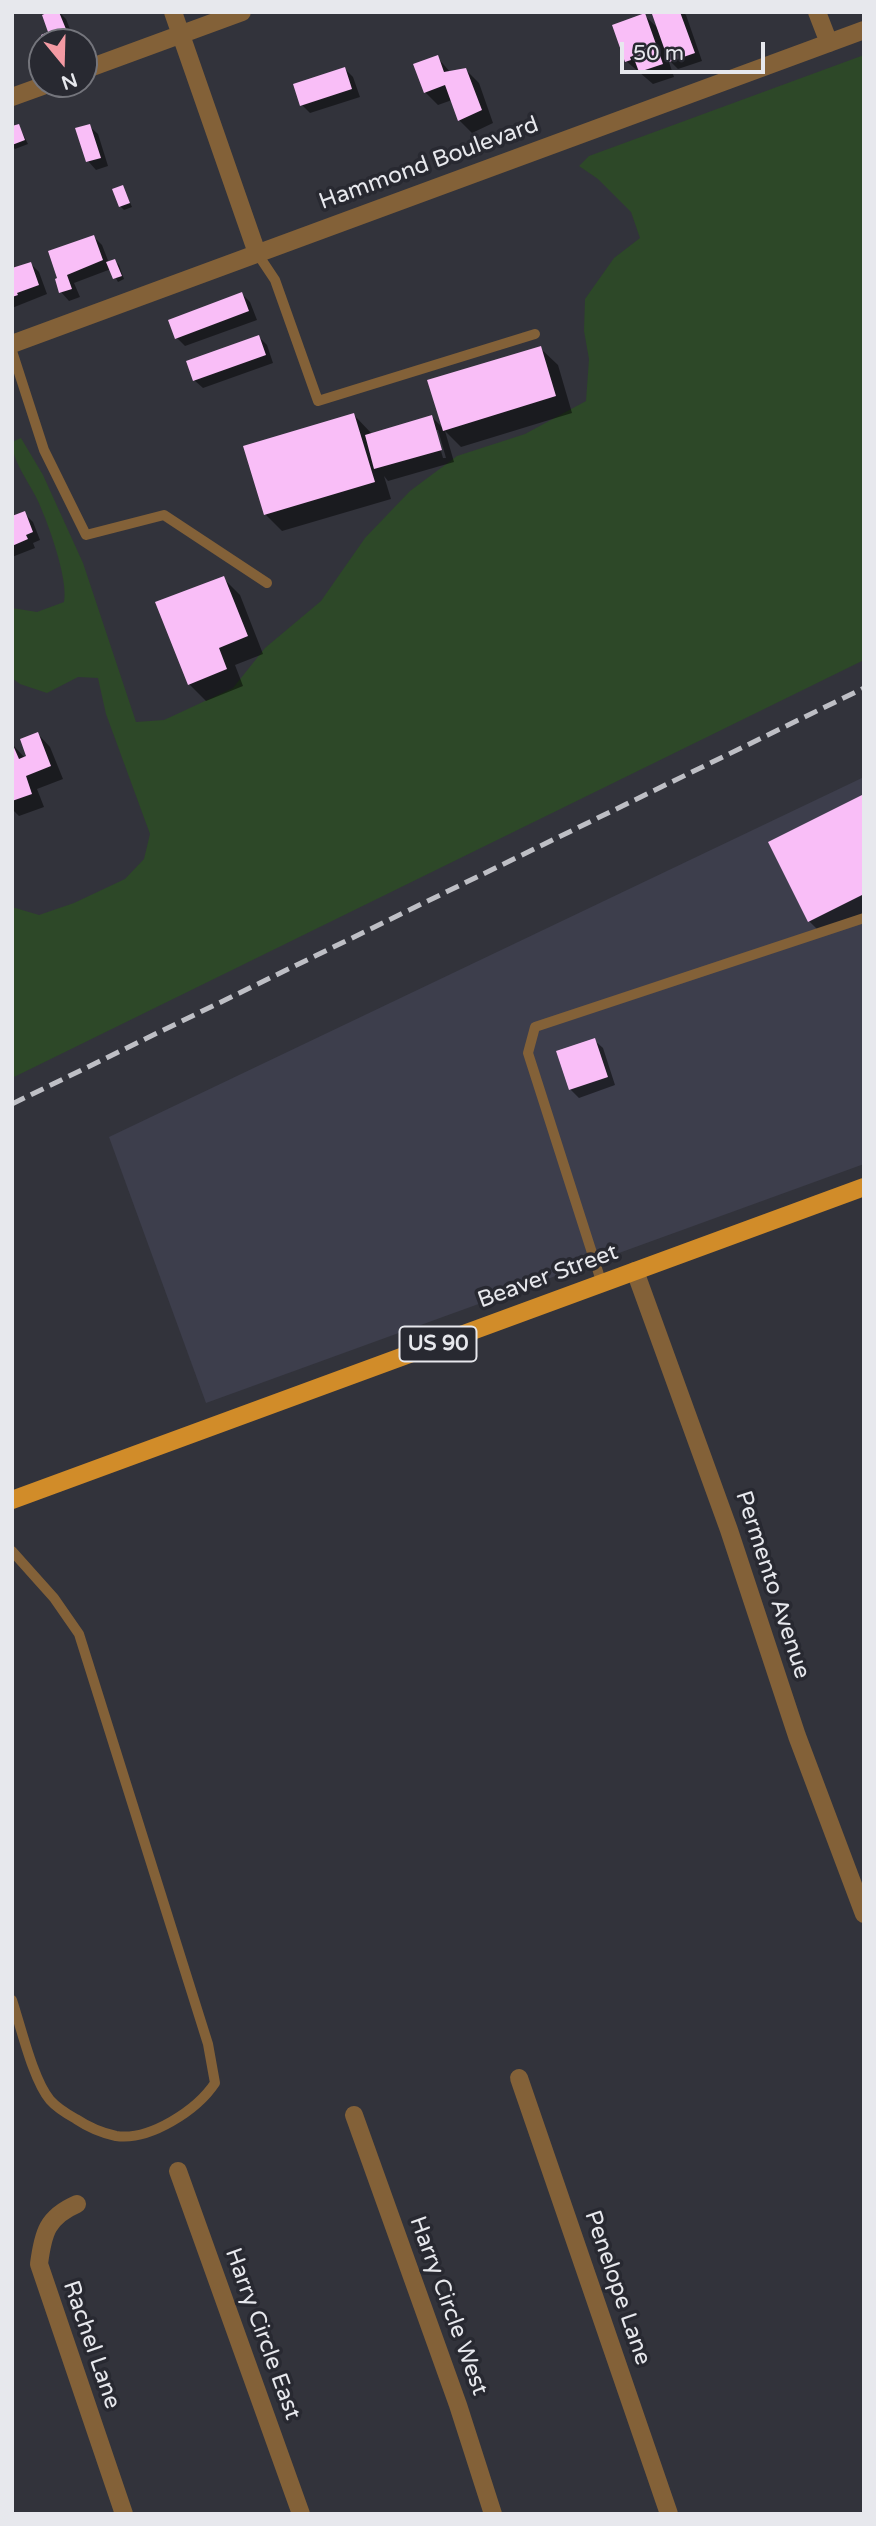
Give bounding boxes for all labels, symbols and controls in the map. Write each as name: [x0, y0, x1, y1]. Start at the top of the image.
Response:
north arrow: [28, 28, 98, 98]
scale bar: [624, 28, 769, 72]
text: 50 m: [633, 41, 684, 66]
text: N: [58, 68, 80, 94]
street label: Hammond Boulevard: [316, 111, 542, 217]
street label: Beaver Street: [474, 1239, 622, 1315]
road number: US 90: [400, 1326, 476, 1362]
street label: Permento Avenue: [729, 1488, 815, 1682]
street label: Penelope Lane: [578, 2207, 656, 2369]
street label: Harry Circle West: [403, 2213, 493, 2399]
street label: Harry Circle East: [218, 2244, 306, 2424]
street label: Rachel Lane: [56, 2277, 126, 2413]

